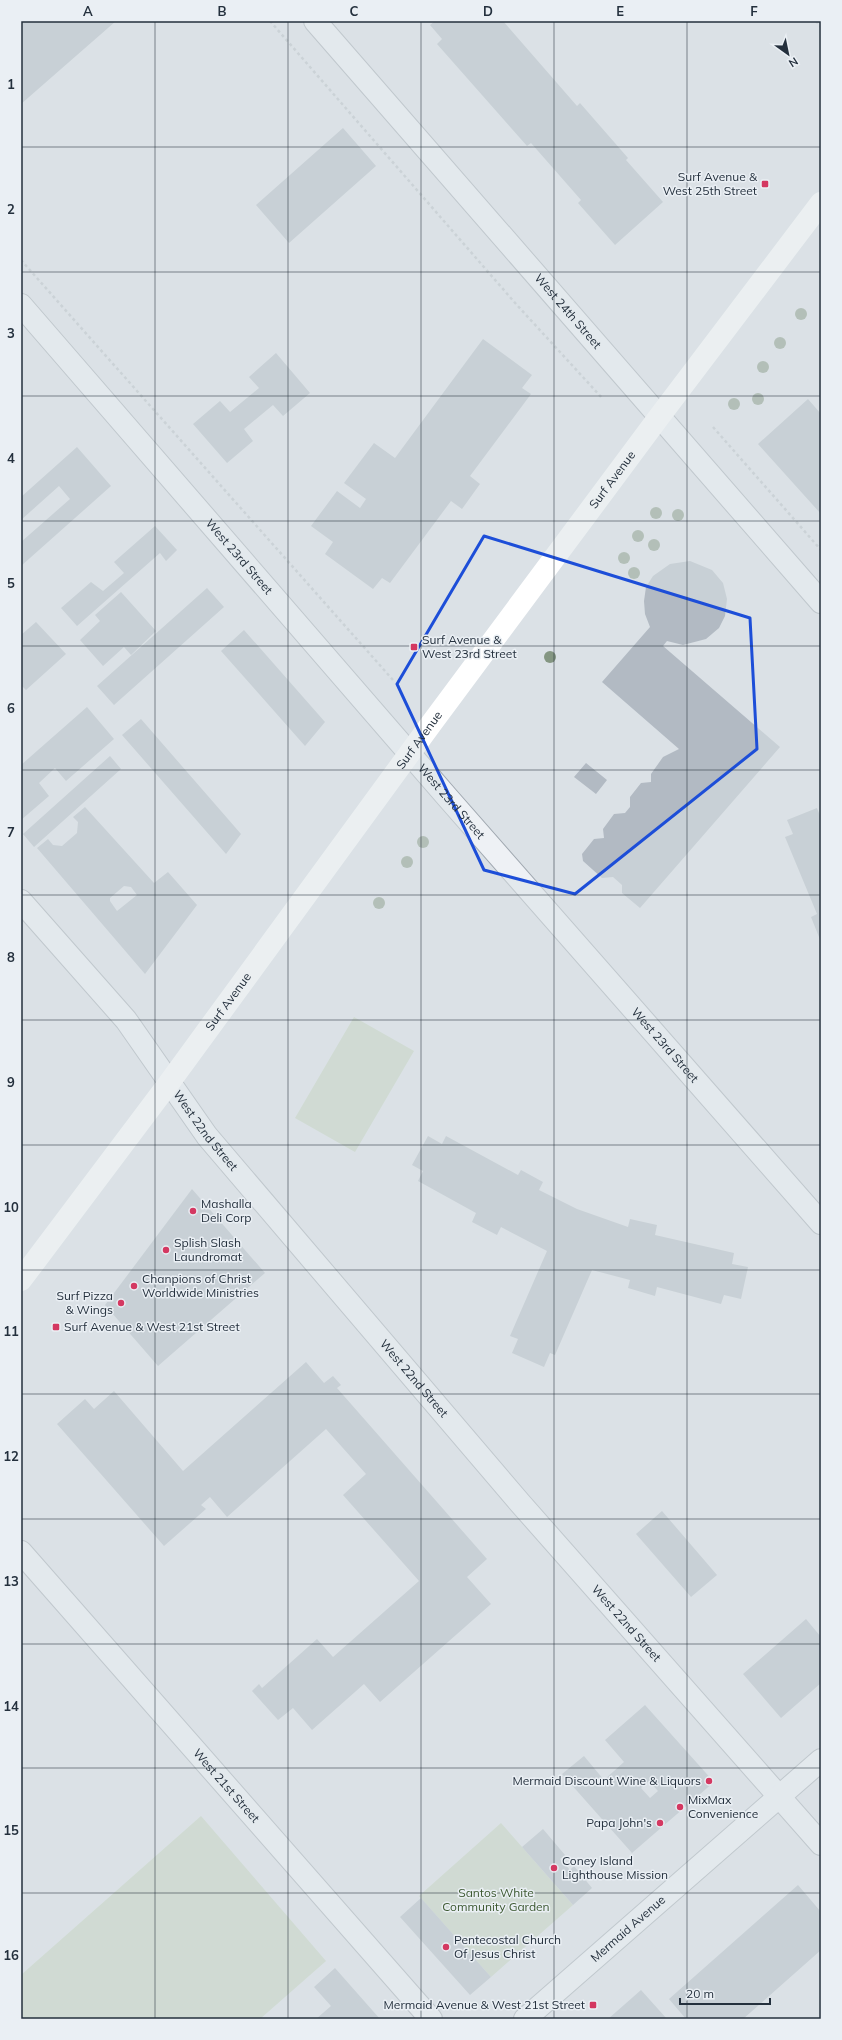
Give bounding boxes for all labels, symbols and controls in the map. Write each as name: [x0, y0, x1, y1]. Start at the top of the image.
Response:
text: A: [83, 3, 93, 19]
text: B: [218, 3, 227, 19]
text: C: [350, 3, 359, 19]
text: D: [483, 3, 493, 19]
text: E: [616, 3, 624, 19]
text: F: [750, 3, 758, 19]
north arrow: [768, 34, 808, 74]
text: N: [786, 54, 801, 71]
text: 1: [7, 76, 15, 92]
place label: Surf Avenue & West 25th Street: [663, 169, 758, 198]
marker: Surf Avenue & West 25th Street: [760, 179, 770, 189]
text: 2: [7, 201, 15, 217]
street label: West 24th Street: [532, 270, 605, 352]
text: 3: [7, 325, 15, 341]
street label: Surf Avenue: [586, 448, 638, 511]
text: 4: [7, 450, 15, 466]
street label: West 23rd Street: [203, 516, 276, 597]
text: 5: [7, 575, 15, 591]
place label: Surf Avenue & West 23rd Street: [422, 632, 517, 661]
marker: Surf Avenue & West 23rd Street: [409, 642, 419, 652]
text: 6: [7, 700, 15, 716]
street label: Surf Avenue: [393, 708, 445, 772]
street label: West 23rd Street: [415, 761, 488, 842]
text: 7: [7, 824, 15, 840]
text: 8: [7, 949, 15, 965]
street label: Surf Avenue: [202, 969, 254, 1033]
street label: West 23rd Street: [628, 1004, 702, 1085]
text: 9: [7, 1074, 15, 1090]
street label: West 22nd Street: [170, 1087, 241, 1174]
place label: Mashalla Deli Corp: [201, 1196, 252, 1225]
text: 10: [3, 1199, 19, 1215]
marker: Mashalla Deli Corp: [188, 1206, 198, 1216]
place label: Splish Slash Laundromat: [174, 1235, 242, 1264]
marker: Splish Slash Laundromat: [161, 1245, 171, 1255]
place label: Chanpions of Christ Worldwide Ministries: [142, 1271, 259, 1300]
marker: Chanpions of Christ Worldwide Ministries: [129, 1281, 139, 1291]
place label: Surf Pizza & Wings: [56, 1288, 113, 1317]
marker: Surf Pizza & Wings: [116, 1298, 126, 1308]
place label: Surf Avenue & West 21st Street: [64, 1319, 240, 1334]
marker: Surf Avenue & West 21st Street: [51, 1322, 61, 1332]
text: 11: [3, 1323, 19, 1339]
street label: West 22nd Street: [377, 1336, 452, 1420]
text: 12: [3, 1448, 19, 1464]
text: 13: [3, 1573, 19, 1589]
street label: West 22nd Street: [589, 1581, 664, 1664]
text: 14: [3, 1698, 19, 1714]
street label: West 21st Street: [190, 1745, 263, 1825]
place label: Mermaid Discount Wine & Liquors: [512, 1773, 701, 1788]
marker: Mermaid Discount Wine & Liquors: [704, 1776, 714, 1786]
place label: MixMax Convenience: [688, 1792, 758, 1821]
marker: MixMax Convenience: [675, 1802, 685, 1812]
place label: Papa John's: [586, 1815, 652, 1830]
marker: Papa John's: [655, 1818, 665, 1828]
text: 15: [3, 1822, 19, 1838]
place label: Coney Island Lighthouse Mission: [562, 1853, 668, 1882]
marker: Coney Island Lighthouse Mission: [549, 1863, 559, 1873]
park label: Santos White Community Garden: [442, 1885, 550, 1914]
street label: Mermaid Avenue: [587, 1892, 668, 1965]
place label: Pentecostal Church Of Jesus Christ: [454, 1932, 561, 1961]
marker: Pentecostal Church Of Jesus Christ: [441, 1942, 451, 1952]
text: 16: [3, 1947, 19, 1963]
scale bar: [680, 1980, 770, 2006]
text: 20 m: [686, 1986, 714, 2001]
place label: Mermaid Avenue & West 21st Street: [384, 1997, 585, 2012]
marker: Mermaid Avenue & West 21st Street: [588, 2000, 598, 2010]

